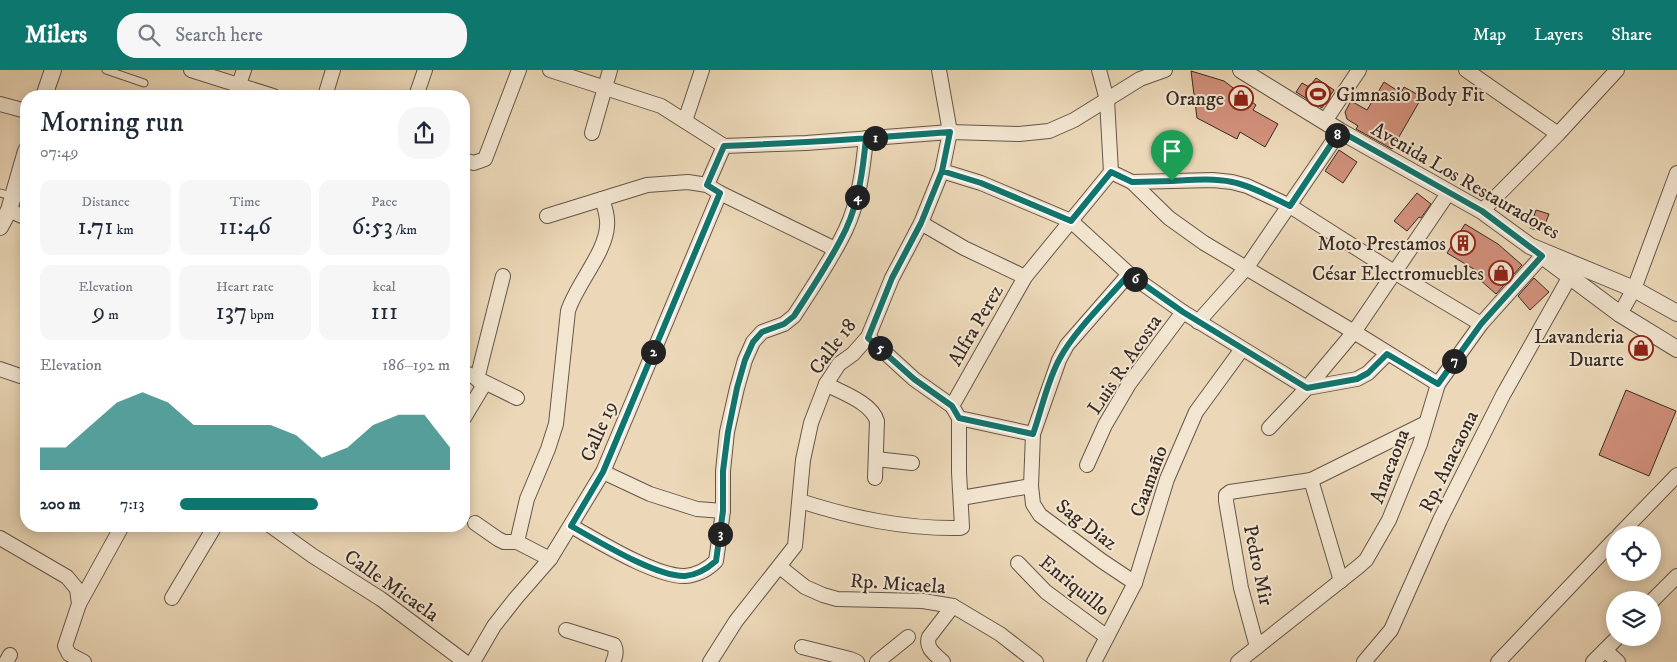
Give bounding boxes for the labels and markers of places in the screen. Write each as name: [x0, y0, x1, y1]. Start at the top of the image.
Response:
sports icon: Gimnasio Body Fit: [1305, 81, 1331, 107]
place label: Gimnasio Body Fit: [1336, 83, 1485, 108]
shop icon: Orange: [1228, 85, 1254, 111]
place label: Orange: [1165, 87, 1224, 112]
pin: 8: [1324, 122, 1350, 148]
pin: 1: [862, 126, 888, 150]
pin: [1151, 130, 1193, 181]
pin: 4: [844, 184, 870, 210]
building icon: Moto Prestamos: [1450, 230, 1476, 256]
place label: Moto Prestamos: [1318, 232, 1446, 257]
shop icon: César Electromuebles: [1488, 260, 1514, 286]
place label: César Electromuebles: [1312, 262, 1484, 287]
pin: 6: [1122, 266, 1148, 292]
place label: Lavanderia Duarte: [1534, 325, 1624, 373]
shop icon: Lavanderia Duarte: [1628, 335, 1654, 361]
pin: 5: [868, 336, 892, 360]
pin: 2: [640, 340, 666, 364]
pin: 7: [1442, 348, 1466, 374]
pin: 3: [708, 522, 732, 546]

